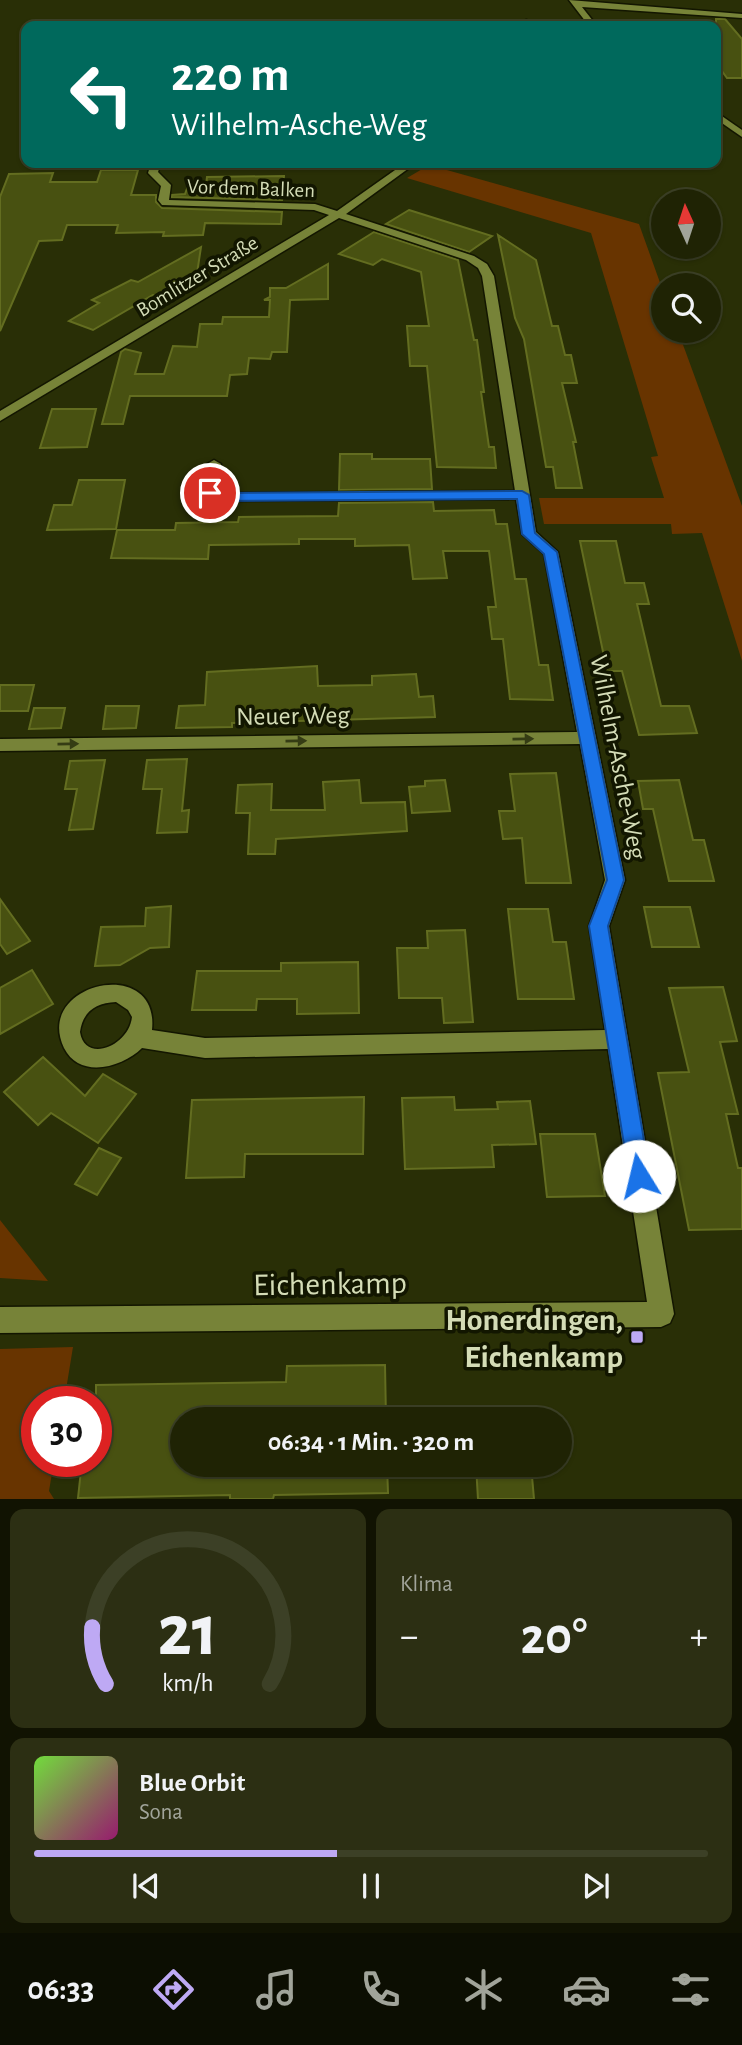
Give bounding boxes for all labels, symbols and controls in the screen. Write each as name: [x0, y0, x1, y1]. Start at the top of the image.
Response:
icon: left: [56, 49, 147, 140]
text: 220 m: [171, 51, 290, 100]
text: Wilhelm-Asche-Weg: [171, 109, 427, 141]
street label: Vor dem Balken: [187, 176, 315, 201]
north arrow: [651, 189, 721, 259]
map controls: [651, 189, 721, 343]
street label: Bomlitzer Straße: [133, 232, 262, 321]
button: search: [651, 273, 721, 343]
pin: [180, 463, 240, 523]
icon: arrive: [191, 474, 229, 512]
street label: Wilhelm-Asche-Weg: [585, 653, 651, 862]
street label: Neuer Weg: [236, 702, 350, 730]
one-way arrow: [512, 733, 534, 744]
one-way arrow: [285, 736, 307, 747]
one-way arrow: [57, 738, 79, 750]
position arrow: [602, 1139, 676, 1213]
street label: Eichenkamp: [253, 1267, 407, 1301]
place label: Honerdingen, Eichenkamp: [445, 1304, 623, 1373]
marker: Honerdingen, Eichenkamp: [629, 1329, 645, 1345]
speed limit sign: 30: [21, 1386, 112, 1477]
text: 06:34 · 1 Min. · 320 m: [268, 1429, 474, 1455]
text: Klima: [400, 1573, 453, 1596]
text: 21: [158, 1597, 218, 1670]
text: 20°: [521, 1611, 587, 1663]
text: −: [400, 1618, 418, 1656]
text: +: [690, 1618, 708, 1656]
text: km/h: [162, 1671, 214, 1696]
text: Blue Orbit: [139, 1770, 245, 1796]
text: Sona: [139, 1801, 183, 1824]
icon: previous: [127, 1867, 165, 1905]
icon: pause: [352, 1867, 390, 1905]
icon: next: [577, 1867, 615, 1905]
icon: directions: [149, 1965, 198, 2014]
icon: music: [252, 1965, 301, 2014]
icon: phone: [356, 1965, 405, 2014]
icon: climate: [459, 1965, 508, 2014]
icon: car: [562, 1965, 611, 2014]
icon: filters: [666, 1965, 715, 2014]
text: 06:33: [27, 1973, 94, 2005]

